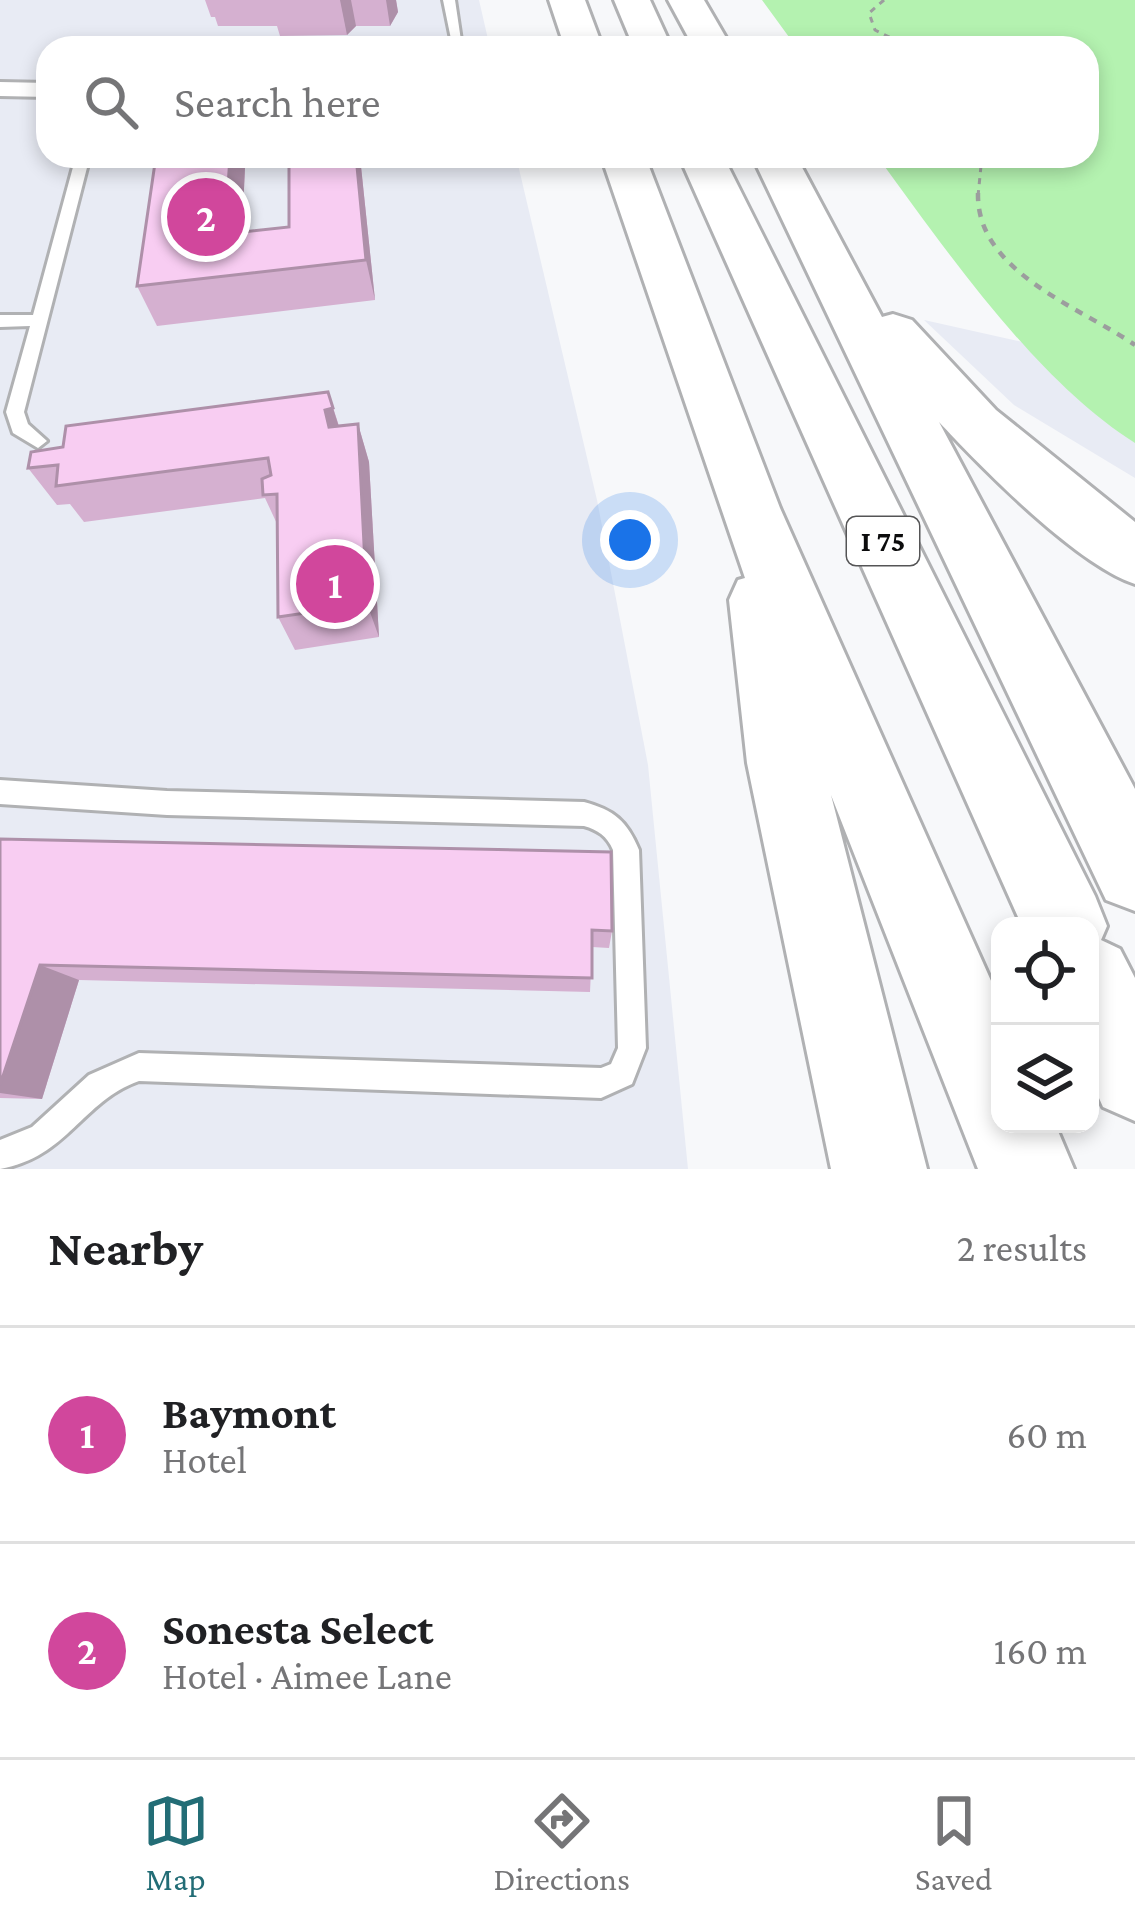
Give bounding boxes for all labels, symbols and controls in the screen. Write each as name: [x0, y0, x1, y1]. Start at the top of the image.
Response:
search box: [36, 36, 1099, 168]
icon: search: [78, 69, 144, 135]
text: Search here: [174, 77, 381, 127]
pin: 2: [167, 172, 245, 262]
your location: [600, 510, 660, 570]
road number: I 75: [847, 517, 919, 565]
pin: 1: [296, 539, 374, 629]
map controls: [991, 917, 1099, 1133]
button: locate: [991, 917, 1099, 1025]
button: layers: [991, 1025, 1099, 1133]
text: Nearby: [48, 1219, 203, 1276]
text: 2 results: [957, 1226, 1087, 1269]
text: Baymont: [162, 1388, 336, 1438]
text: 1: [80, 1413, 94, 1456]
text: 60 m: [1006, 1413, 1087, 1456]
text: Hotel: [162, 1438, 247, 1481]
text: Sonesta Select: [162, 1604, 433, 1654]
text: 2: [77, 1629, 97, 1672]
text: 160 m: [994, 1629, 1087, 1672]
text: Hotel · Aimee Lane: [162, 1654, 452, 1697]
tab: Map: [143, 1788, 209, 1897]
tab: Directions: [494, 1788, 630, 1897]
tab: Saved: [915, 1788, 992, 1897]

